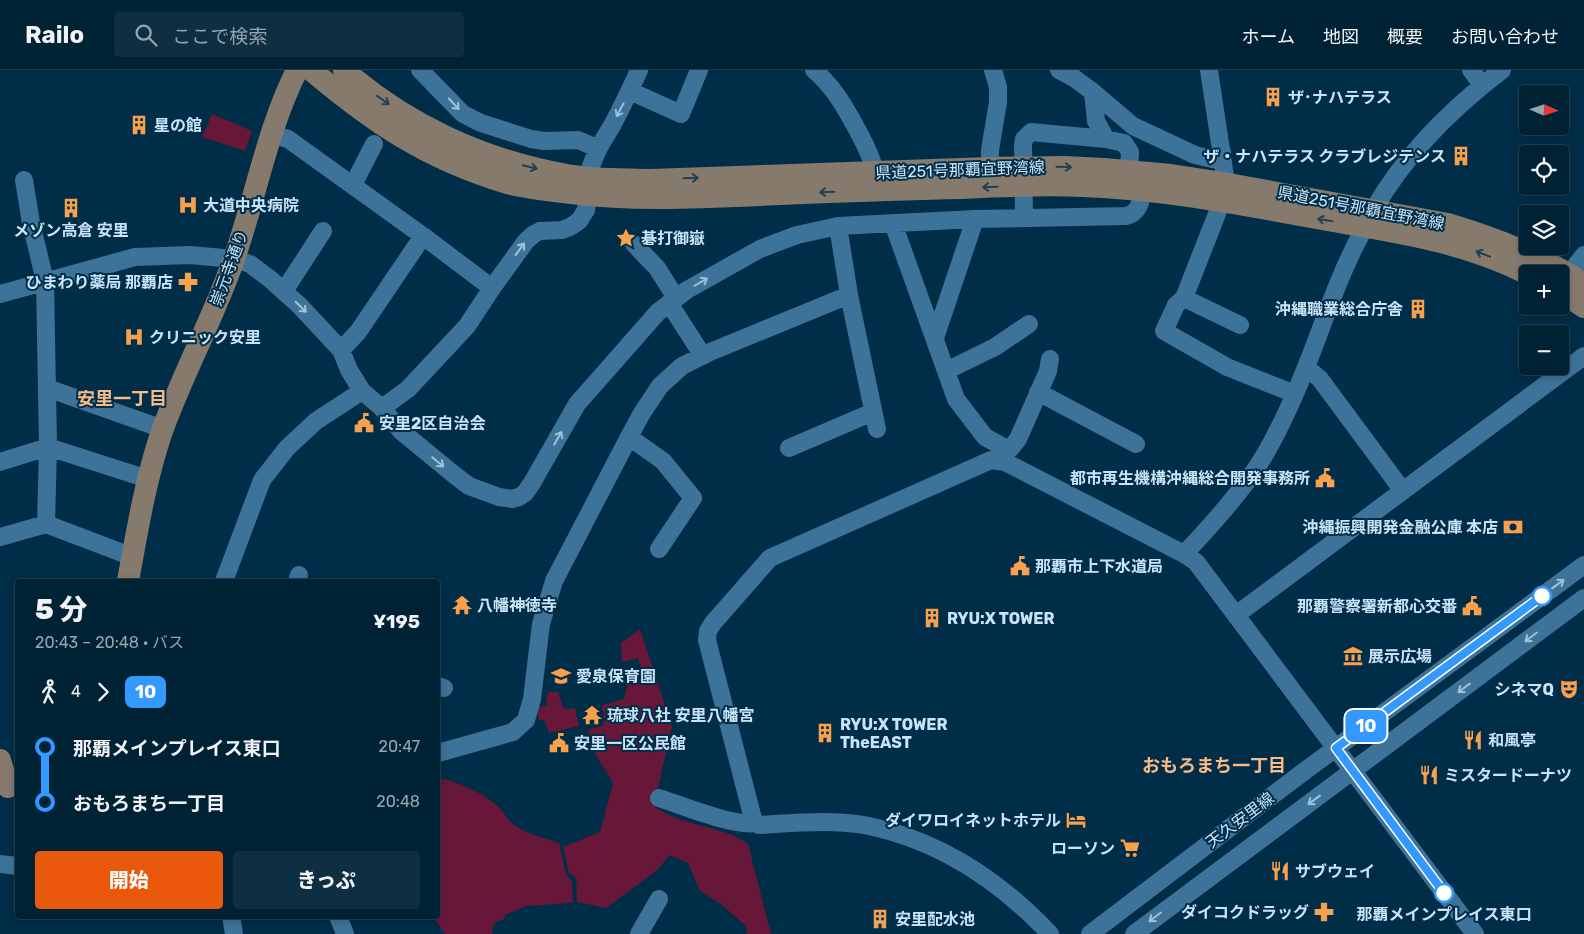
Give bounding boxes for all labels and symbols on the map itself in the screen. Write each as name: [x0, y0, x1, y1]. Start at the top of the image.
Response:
north arrow: [1519, 85, 1569, 135]
building icon: ザ･ナハテラス: [1262, 86, 1284, 108]
place label: ザ･ナハテラス: [1288, 88, 1392, 107]
one-way arrow: [376, 95, 390, 105]
one-way arrow: [448, 98, 460, 111]
one-way arrow: [615, 102, 624, 117]
building icon: 星の館: [128, 114, 150, 136]
place label: 星の館: [154, 116, 202, 135]
building icon: ザ・ナハテラス クラブレジテンス: [1450, 145, 1472, 167]
place label: ザ・ナハテラス クラブレジテンス: [1203, 147, 1446, 166]
street label: 県道251号那覇宜野湾線: [875, 158, 1045, 182]
one-way arrow: [521, 162, 537, 172]
one-way arrow: [1055, 162, 1071, 172]
one-way arrow: [683, 174, 699, 183]
one-way arrow: [982, 182, 998, 191]
street label: 県道251号那覇宜野湾線: [1276, 183, 1446, 233]
one-way arrow: [820, 188, 836, 197]
hospital icon: 大道中央病院: [177, 194, 199, 216]
place label: 大道中央病院: [203, 196, 299, 215]
building icon: メゾン高倉 安里: [60, 197, 82, 219]
one-way arrow: [1317, 214, 1333, 224]
place label: メゾン高倉 安里: [13, 221, 129, 240]
street label: 崇元寺通り: [206, 227, 252, 309]
place icon: 碁打御嶽: [615, 227, 637, 249]
place label: 碁打御嶽: [641, 229, 705, 248]
one-way arrow: [515, 242, 525, 256]
one-way arrow: [1476, 249, 1491, 258]
pharmacy icon: ひまわり薬局 那覇店: [177, 271, 199, 293]
place label: ひまわり薬局 那覇店: [26, 273, 173, 292]
one-way arrow: [694, 277, 709, 287]
building icon: 沖縄職業総合庁舎: [1407, 298, 1429, 320]
place label: 沖縄職業総合庁舎: [1275, 300, 1403, 319]
one-way arrow: [295, 301, 307, 313]
hospital icon: クリニック安里: [123, 326, 145, 348]
place label: クリニック安里: [149, 328, 261, 347]
district label: 安里一丁目: [77, 388, 167, 410]
public building icon: 安里2区自治会: [353, 412, 375, 434]
place label: 安里2区自治会: [379, 414, 485, 433]
one-way arrow: [553, 432, 563, 446]
one-way arrow: [432, 457, 445, 468]
public building icon: 都市再生機構沖縄総合開発事務所: [1314, 467, 1336, 489]
place label: 都市再生機構沖縄総合開発事務所: [1070, 469, 1310, 488]
bank icon: 沖縄振興開発金融公庫 本店: [1502, 516, 1524, 538]
place label: 沖縄振興開発金融公庫 本店: [1303, 518, 1498, 537]
public building icon: 那覇市上下水道局: [1009, 555, 1031, 577]
place label: 那覇市上下水道局: [1035, 557, 1163, 576]
one-way arrow: [1551, 579, 1565, 589]
unlabelled marker: [1532, 586, 1552, 606]
temple icon: 八幡神徳寺: [451, 594, 473, 616]
public building icon: 那覇警察署新都心交番: [1461, 595, 1483, 617]
place label: 八幡神徳寺: [477, 596, 557, 615]
place label: 那覇警察署新都心交番: [1297, 597, 1457, 616]
building icon: RYU:X TOWER: [921, 607, 943, 629]
place label: RYU:X TOWER: [947, 609, 1055, 628]
one-way arrow: [1525, 632, 1538, 643]
museum icon: 展示広場: [1342, 645, 1364, 667]
place label: 展示広場: [1368, 647, 1432, 666]
school or university icon: 愛泉保育園: [550, 665, 572, 687]
place label: 愛泉保育園: [576, 667, 656, 686]
theatre icon: シネマQ: [1558, 678, 1580, 700]
place label: シネマQ: [1495, 680, 1554, 699]
one-way arrow: [1457, 683, 1471, 693]
temple icon: 琉球八社 安里八幡宮: [581, 704, 603, 726]
place label: 琉球八社 安里八幡宮: [607, 706, 754, 725]
line badge: 10: [1344, 710, 1388, 742]
place label: RYU:X TOWER TheEAST: [840, 715, 948, 752]
building icon: RYU:X TOWER TheEAST: [814, 722, 836, 744]
restaurant icon: 和風亭: [1462, 729, 1484, 751]
place label: 和風亭: [1488, 731, 1536, 750]
public building icon: 安里一区公民館: [548, 732, 570, 754]
place label: 安里一区公民館: [574, 734, 686, 753]
district label: おもろまち一丁目: [1142, 755, 1286, 777]
restaurant icon: ミスタードーナツ: [1418, 764, 1440, 786]
place label: ミスタードーナツ: [1444, 766, 1572, 785]
street label: 天久安里線: [1202, 788, 1278, 852]
one-way arrow: [1307, 795, 1321, 805]
hotel icon: ダイワロイネットホテル: [1065, 809, 1087, 831]
place label: ダイワロイネットホテル: [885, 811, 1061, 830]
supermarket icon: ローソン: [1119, 837, 1141, 859]
place label: ローソン: [1051, 839, 1115, 858]
restaurant icon: サブウェイ: [1269, 860, 1291, 882]
place label: サブウェイ: [1295, 862, 1375, 881]
marker: 那覇メインプレイス東口: [1434, 883, 1454, 903]
pharmacy icon: ダイコクドラッグ: [1313, 901, 1335, 923]
place label: ダイコクドラッグ: [1181, 903, 1309, 922]
place label: 那覇メインプレイス東口: [1356, 905, 1532, 924]
building icon: 安里配水池: [869, 908, 891, 930]
place label: 安里配水池: [895, 910, 975, 929]
one-way arrow: [1148, 912, 1162, 922]

